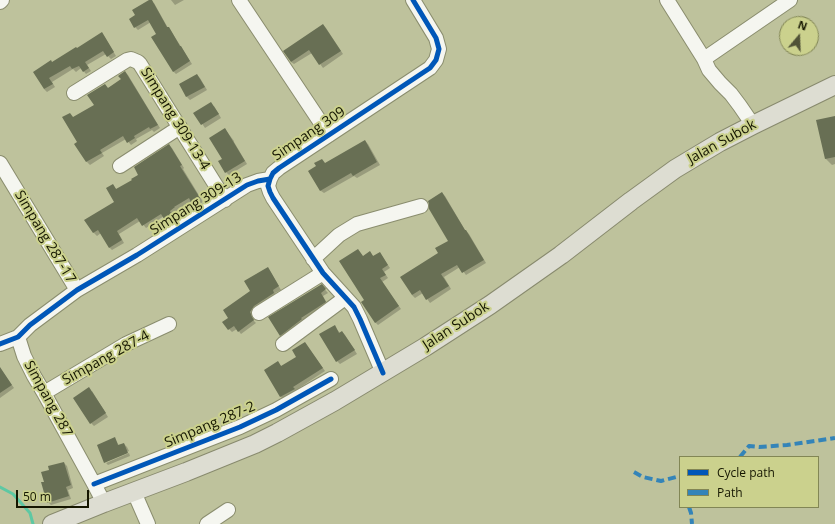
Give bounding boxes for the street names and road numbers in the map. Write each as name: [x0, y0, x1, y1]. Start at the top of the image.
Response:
street label: Simpang 309-13-4: [137, 65, 213, 173]
street label: Simpang 309: [269, 103, 349, 165]
street label: Jalan Subok: [685, 116, 759, 168]
street label: Simpang 309-13: [147, 169, 245, 239]
street label: Simpang 287-17: [11, 188, 79, 286]
street label: Jalan Subok: [420, 298, 492, 354]
street label: Simpang 287-4: [60, 327, 152, 389]
street label: Simpang 287: [20, 358, 76, 440]
street label: Simpang 287-2: [162, 398, 258, 452]

